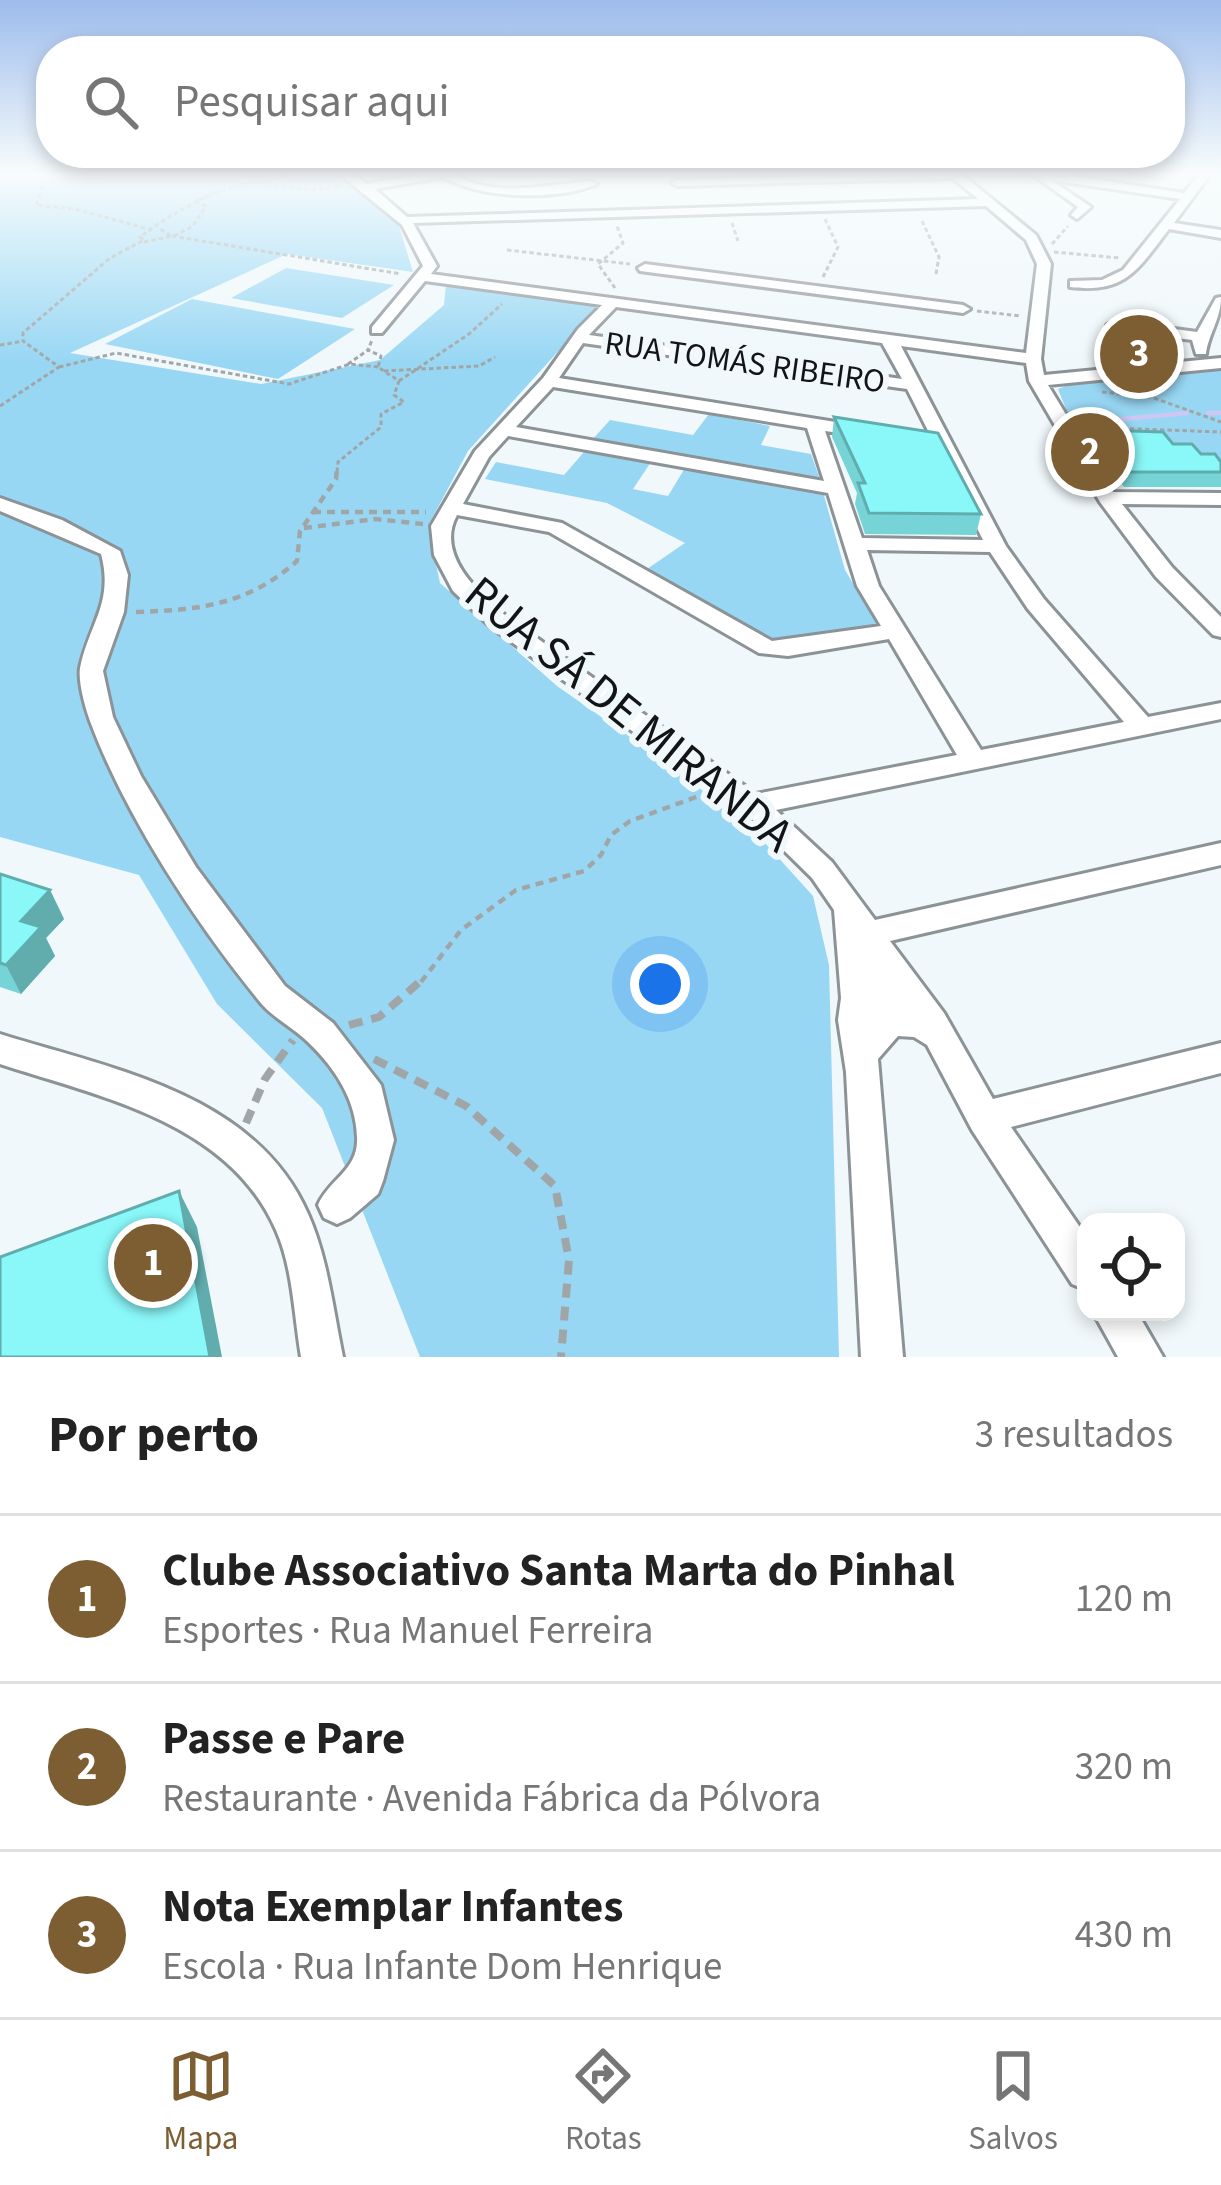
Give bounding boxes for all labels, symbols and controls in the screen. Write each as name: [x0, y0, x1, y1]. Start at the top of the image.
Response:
search box: [36, 36, 1185, 168]
icon: search: [78, 69, 144, 135]
text: Pesquisar aqui: [174, 70, 449, 134]
pin: 3: [1100, 309, 1178, 399]
street label: RUA TOMÁS RIBEIRO: [602, 320, 888, 405]
pin: 2: [1051, 407, 1129, 497]
street label: RUA SÁ DE MIRANDA: [450, 560, 808, 869]
your location: [630, 954, 690, 1014]
map controls: [1077, 1213, 1185, 1321]
button: locate: [1077, 1213, 1185, 1321]
pin: 1: [114, 1218, 192, 1308]
text: Por perto: [48, 1399, 259, 1471]
text: 3 resultados: [975, 1407, 1173, 1463]
text: Clube Associativo Santa Marta do Pinhal: [162, 1539, 955, 1603]
text: 1: [77, 1571, 97, 1627]
text: 120 m: [1075, 1571, 1173, 1627]
text: Esportes · Rua Manuel Ferreira: [162, 1603, 653, 1659]
text: Passe e Pare: [162, 1707, 405, 1771]
text: 2: [77, 1739, 97, 1795]
text: 320 m: [1075, 1739, 1173, 1795]
text: Restaurante · Avenida Fábrica da Pólvora: [162, 1771, 821, 1827]
text: Nota Exemplar Infantes: [162, 1875, 623, 1939]
text: 3: [77, 1907, 97, 1963]
text: 430 m: [1075, 1907, 1173, 1963]
text: Escola · Rua Infante Dom Henrique: [162, 1939, 722, 1995]
tab: Mapa: [163, 2043, 238, 2162]
tab: Rotas: [565, 2043, 642, 2162]
tab: Salvos: [968, 2043, 1058, 2162]

